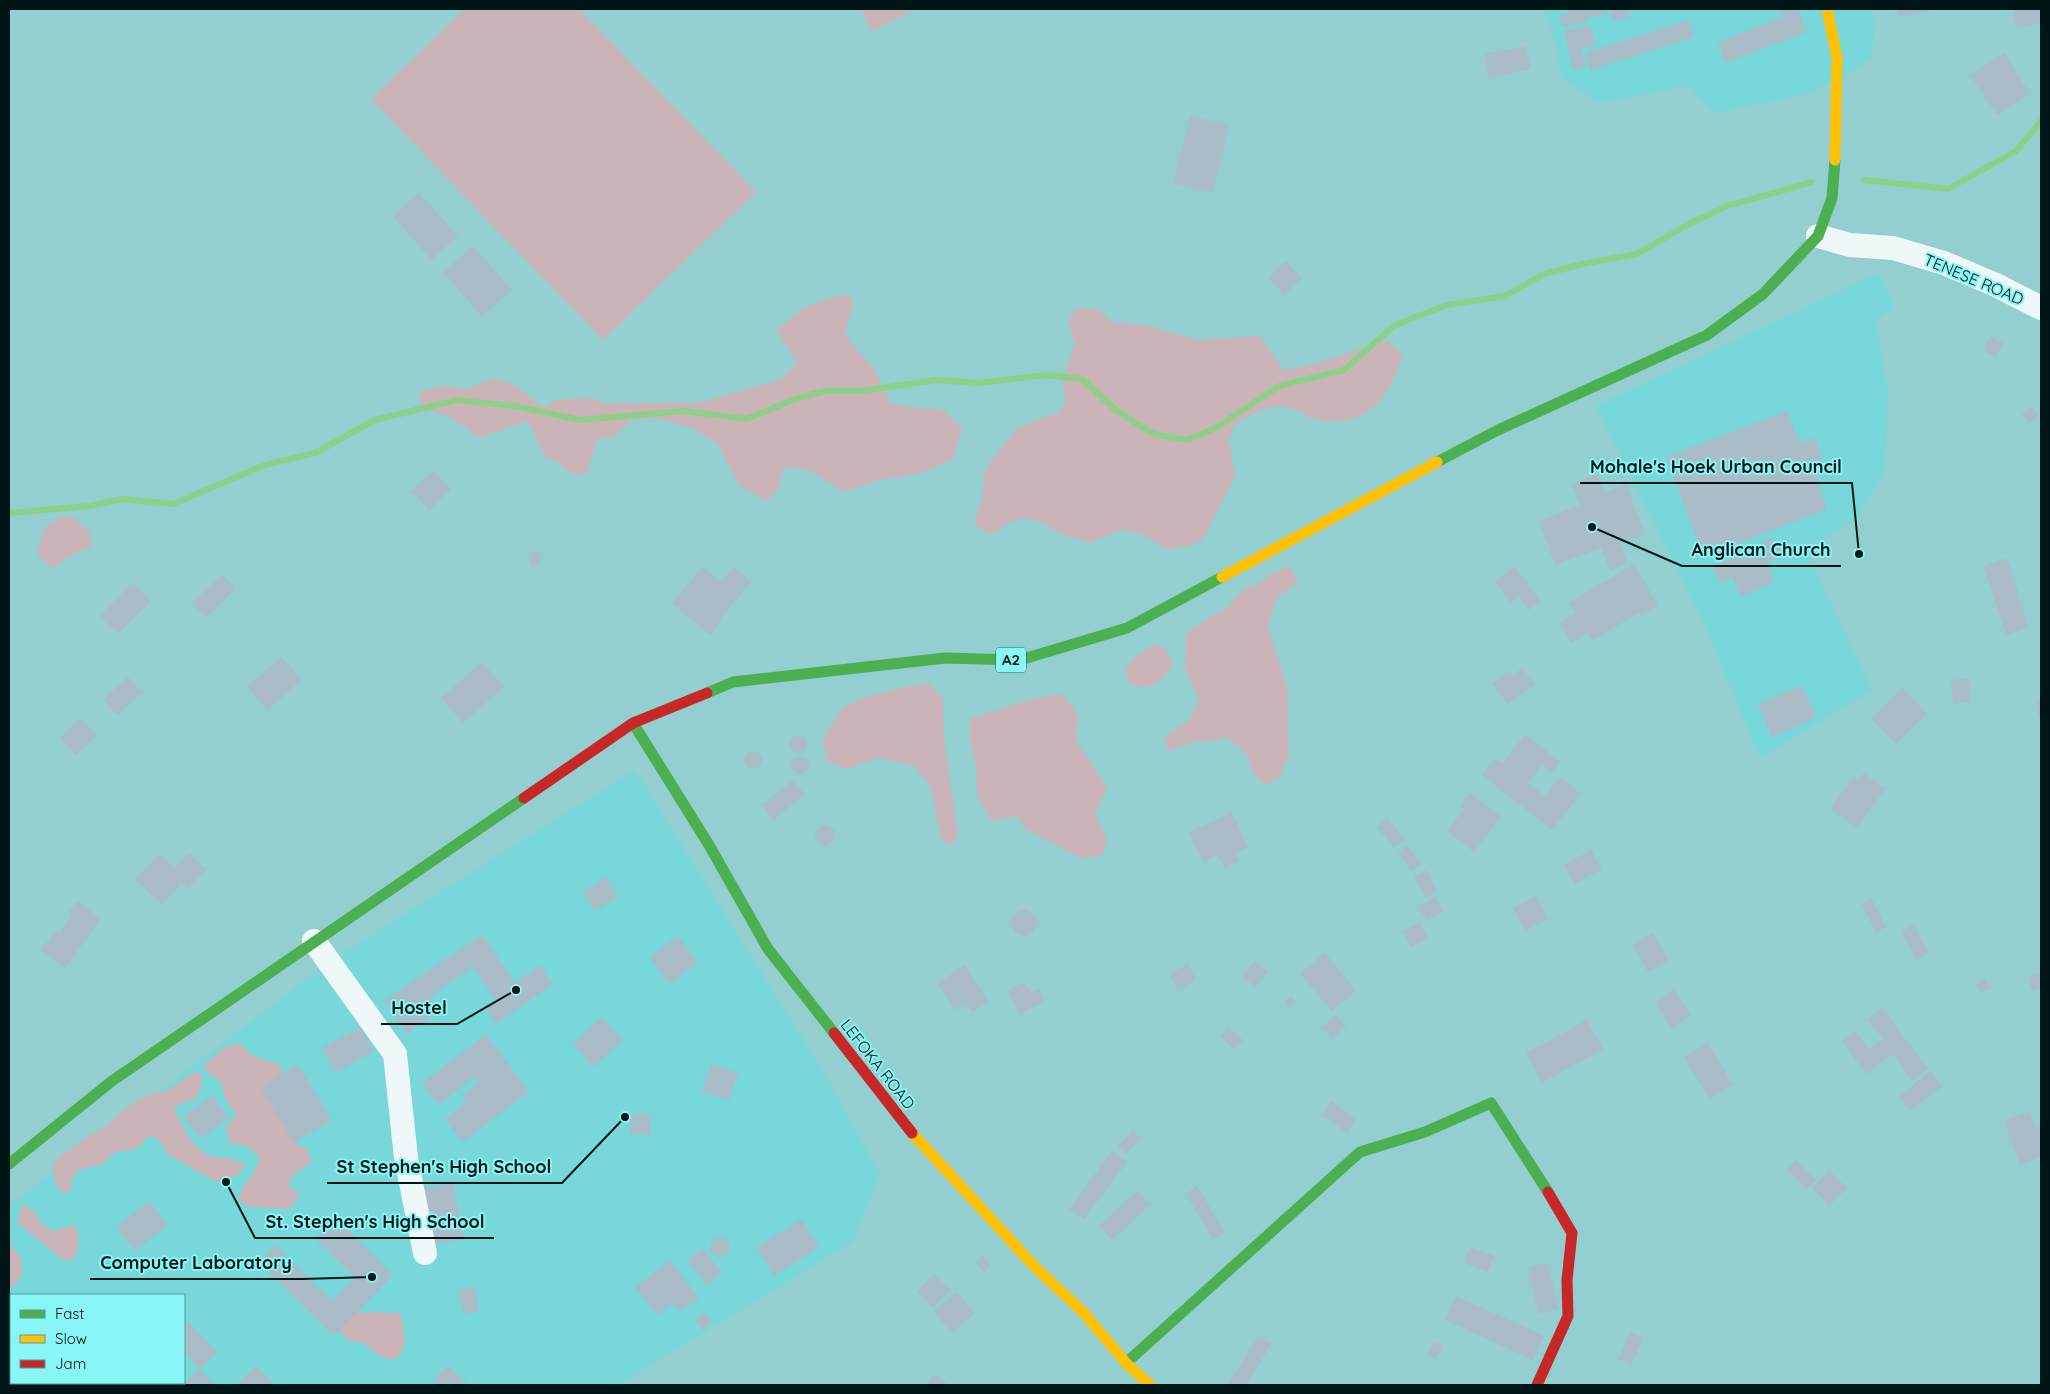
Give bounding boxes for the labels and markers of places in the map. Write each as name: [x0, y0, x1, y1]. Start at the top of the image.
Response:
callout: Mohale's Hoek Urban Council: [1580, 450, 1852, 483]
callout: Anglican Church: [1682, 533, 1841, 566]
callout: Hostel: [381, 991, 457, 1024]
callout: St Stephen's High School: [327, 1150, 562, 1183]
callout: St. Stephen's High School: [255, 1205, 494, 1238]
callout: Computer Laboratory: [90, 1246, 302, 1279]

